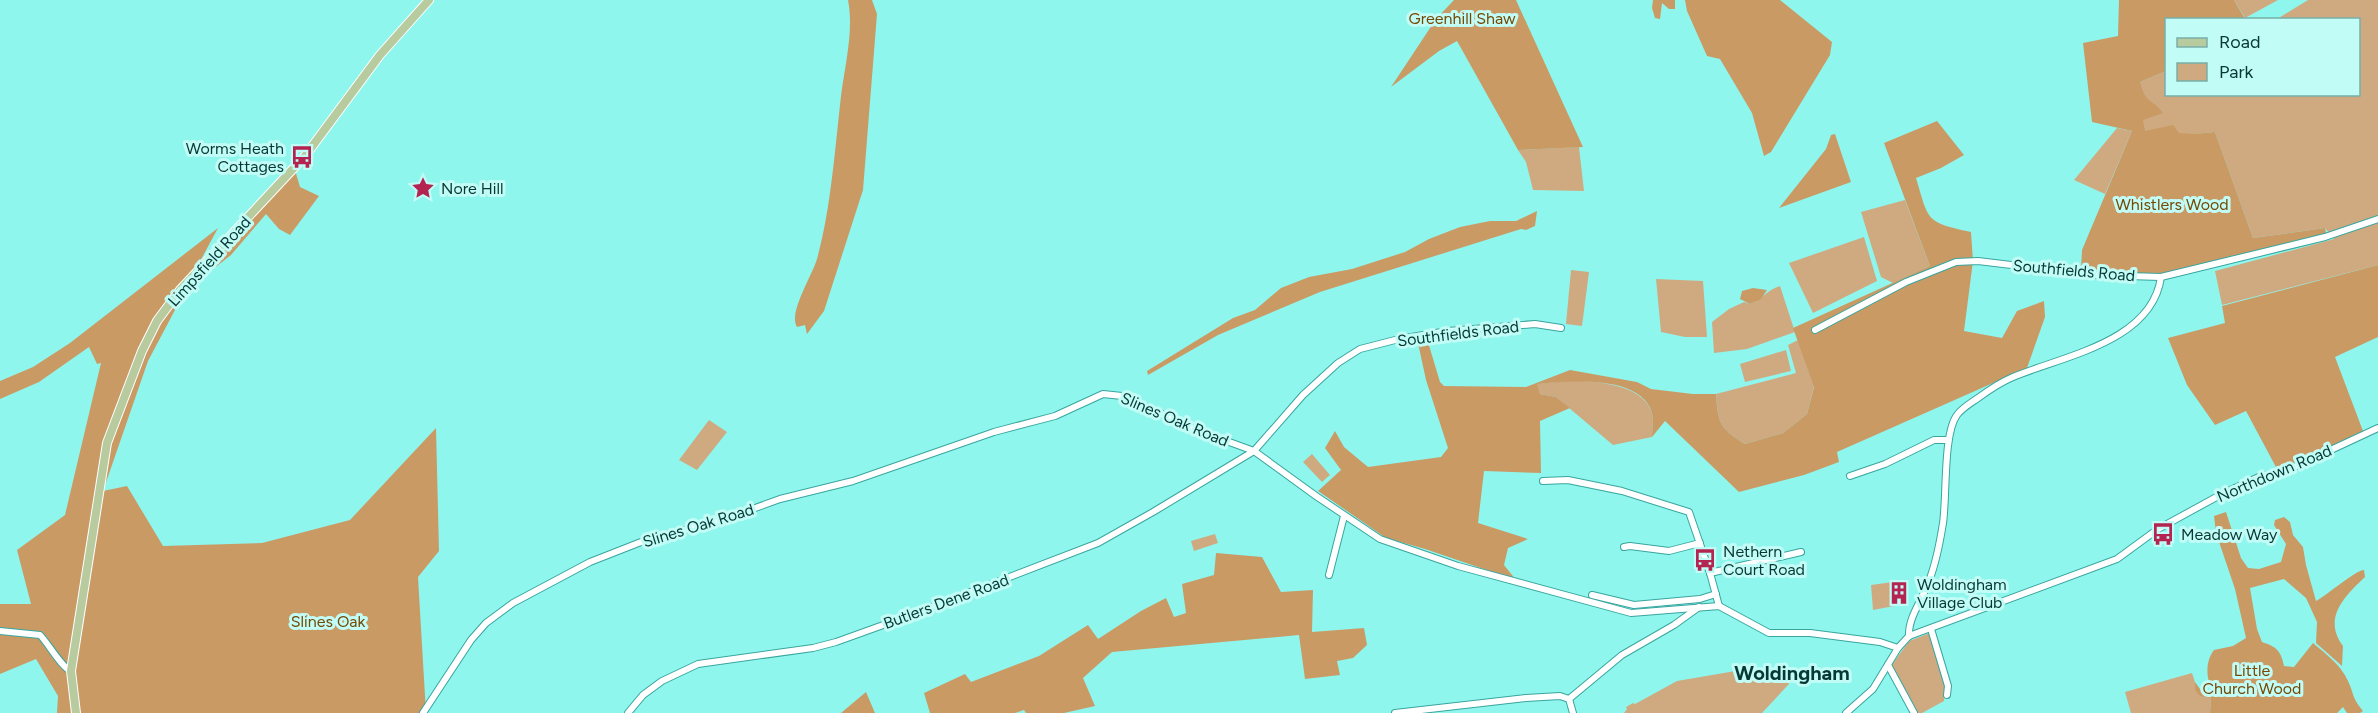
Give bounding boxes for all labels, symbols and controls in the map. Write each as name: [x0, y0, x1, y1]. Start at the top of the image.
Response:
park label: Greenhill Shaw: [1409, 9, 1516, 28]
legend: [2165, 18, 2360, 96]
text: Road: [2219, 31, 2260, 53]
text: Park: [2219, 61, 2254, 83]
place label: Worms Heath Cottages: [186, 139, 284, 176]
bus stop icon: Worms Heath Cottages: [289, 144, 315, 170]
place icon: Nore Hill: [410, 175, 436, 201]
place label: Nore Hill: [441, 179, 504, 198]
park label: Whistlers Wood: [2115, 195, 2229, 214]
street label: Limpsfield Road: [164, 212, 255, 310]
street label: Southfields Road: [2012, 256, 2136, 285]
street label: Southfields Road: [1396, 317, 1520, 350]
street label: Slines Oak Road: [1118, 388, 1232, 451]
street label: Northdown Road: [2214, 441, 2334, 506]
street label: Slines Oak Road: [640, 500, 756, 551]
bus stop icon: Meadow Way: [2150, 521, 2176, 547]
place label: Meadow Way: [2181, 525, 2278, 544]
place label: Nethern Court Road: [1723, 542, 1805, 579]
bus stop icon: Nethern Court Road: [1692, 547, 1718, 573]
street label: Butlers Dene Road: [881, 570, 1011, 633]
place label: Woldingham Village Club: [1917, 575, 2007, 612]
building icon: Woldingham Village Club: [1886, 580, 1912, 606]
park label: Slines Oak: [291, 612, 365, 631]
district label: Woldingham: [1734, 661, 1850, 685]
park label: Little Church Wood: [2203, 661, 2301, 698]

